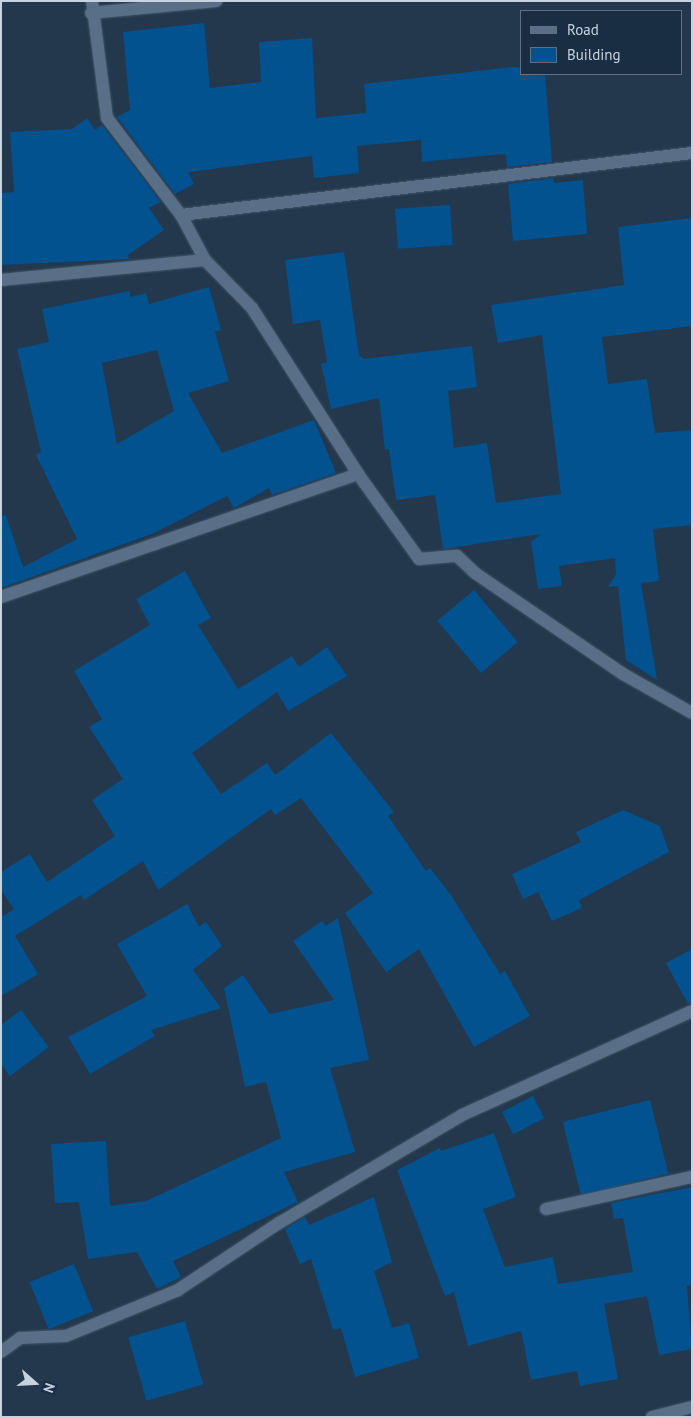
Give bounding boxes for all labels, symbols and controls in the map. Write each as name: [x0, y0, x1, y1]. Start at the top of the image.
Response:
legend: [520, 10, 683, 75]
text: Road: [567, 20, 599, 39]
text: Building: [567, 45, 621, 64]
north arrow: [10, 1358, 60, 1408]
text: N: [39, 1381, 59, 1395]

